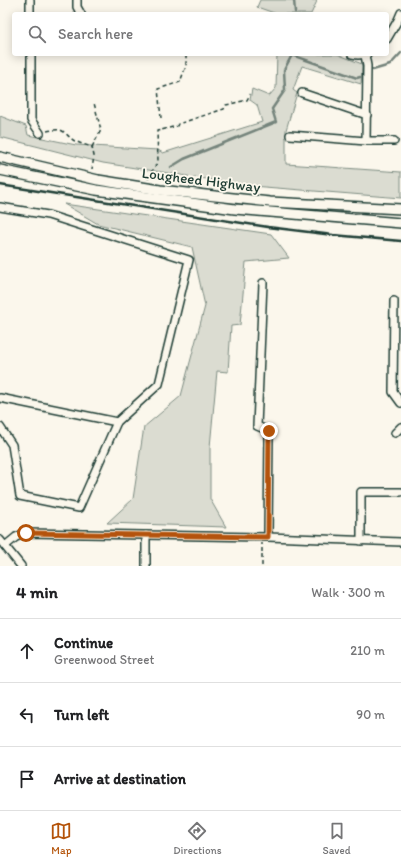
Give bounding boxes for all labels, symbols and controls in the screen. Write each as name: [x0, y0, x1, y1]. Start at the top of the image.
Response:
search box: [12, 12, 389, 56]
icon: search: [26, 23, 48, 45]
text: Search here: [58, 25, 133, 43]
street label: Lougheed Highway: [141, 164, 261, 196]
route end: [260, 422, 278, 440]
route start: [17, 524, 35, 542]
text: 4 min: [16, 582, 58, 602]
text: Walk · 300 m: [311, 585, 385, 600]
text: Continue: [54, 634, 113, 652]
icon: ahead: [16, 640, 38, 662]
text: 210 m: [350, 643, 385, 658]
text: Greenwood Street: [54, 652, 154, 667]
icon: left: [16, 704, 38, 726]
text: Turn left: [54, 706, 109, 724]
text: 90 m: [356, 707, 385, 722]
icon: arrive: [16, 768, 38, 790]
text: Arrive at destination: [54, 770, 186, 788]
tab: Map: [50, 820, 72, 857]
tab: Directions: [173, 820, 222, 857]
tab: Saved: [322, 820, 351, 857]

